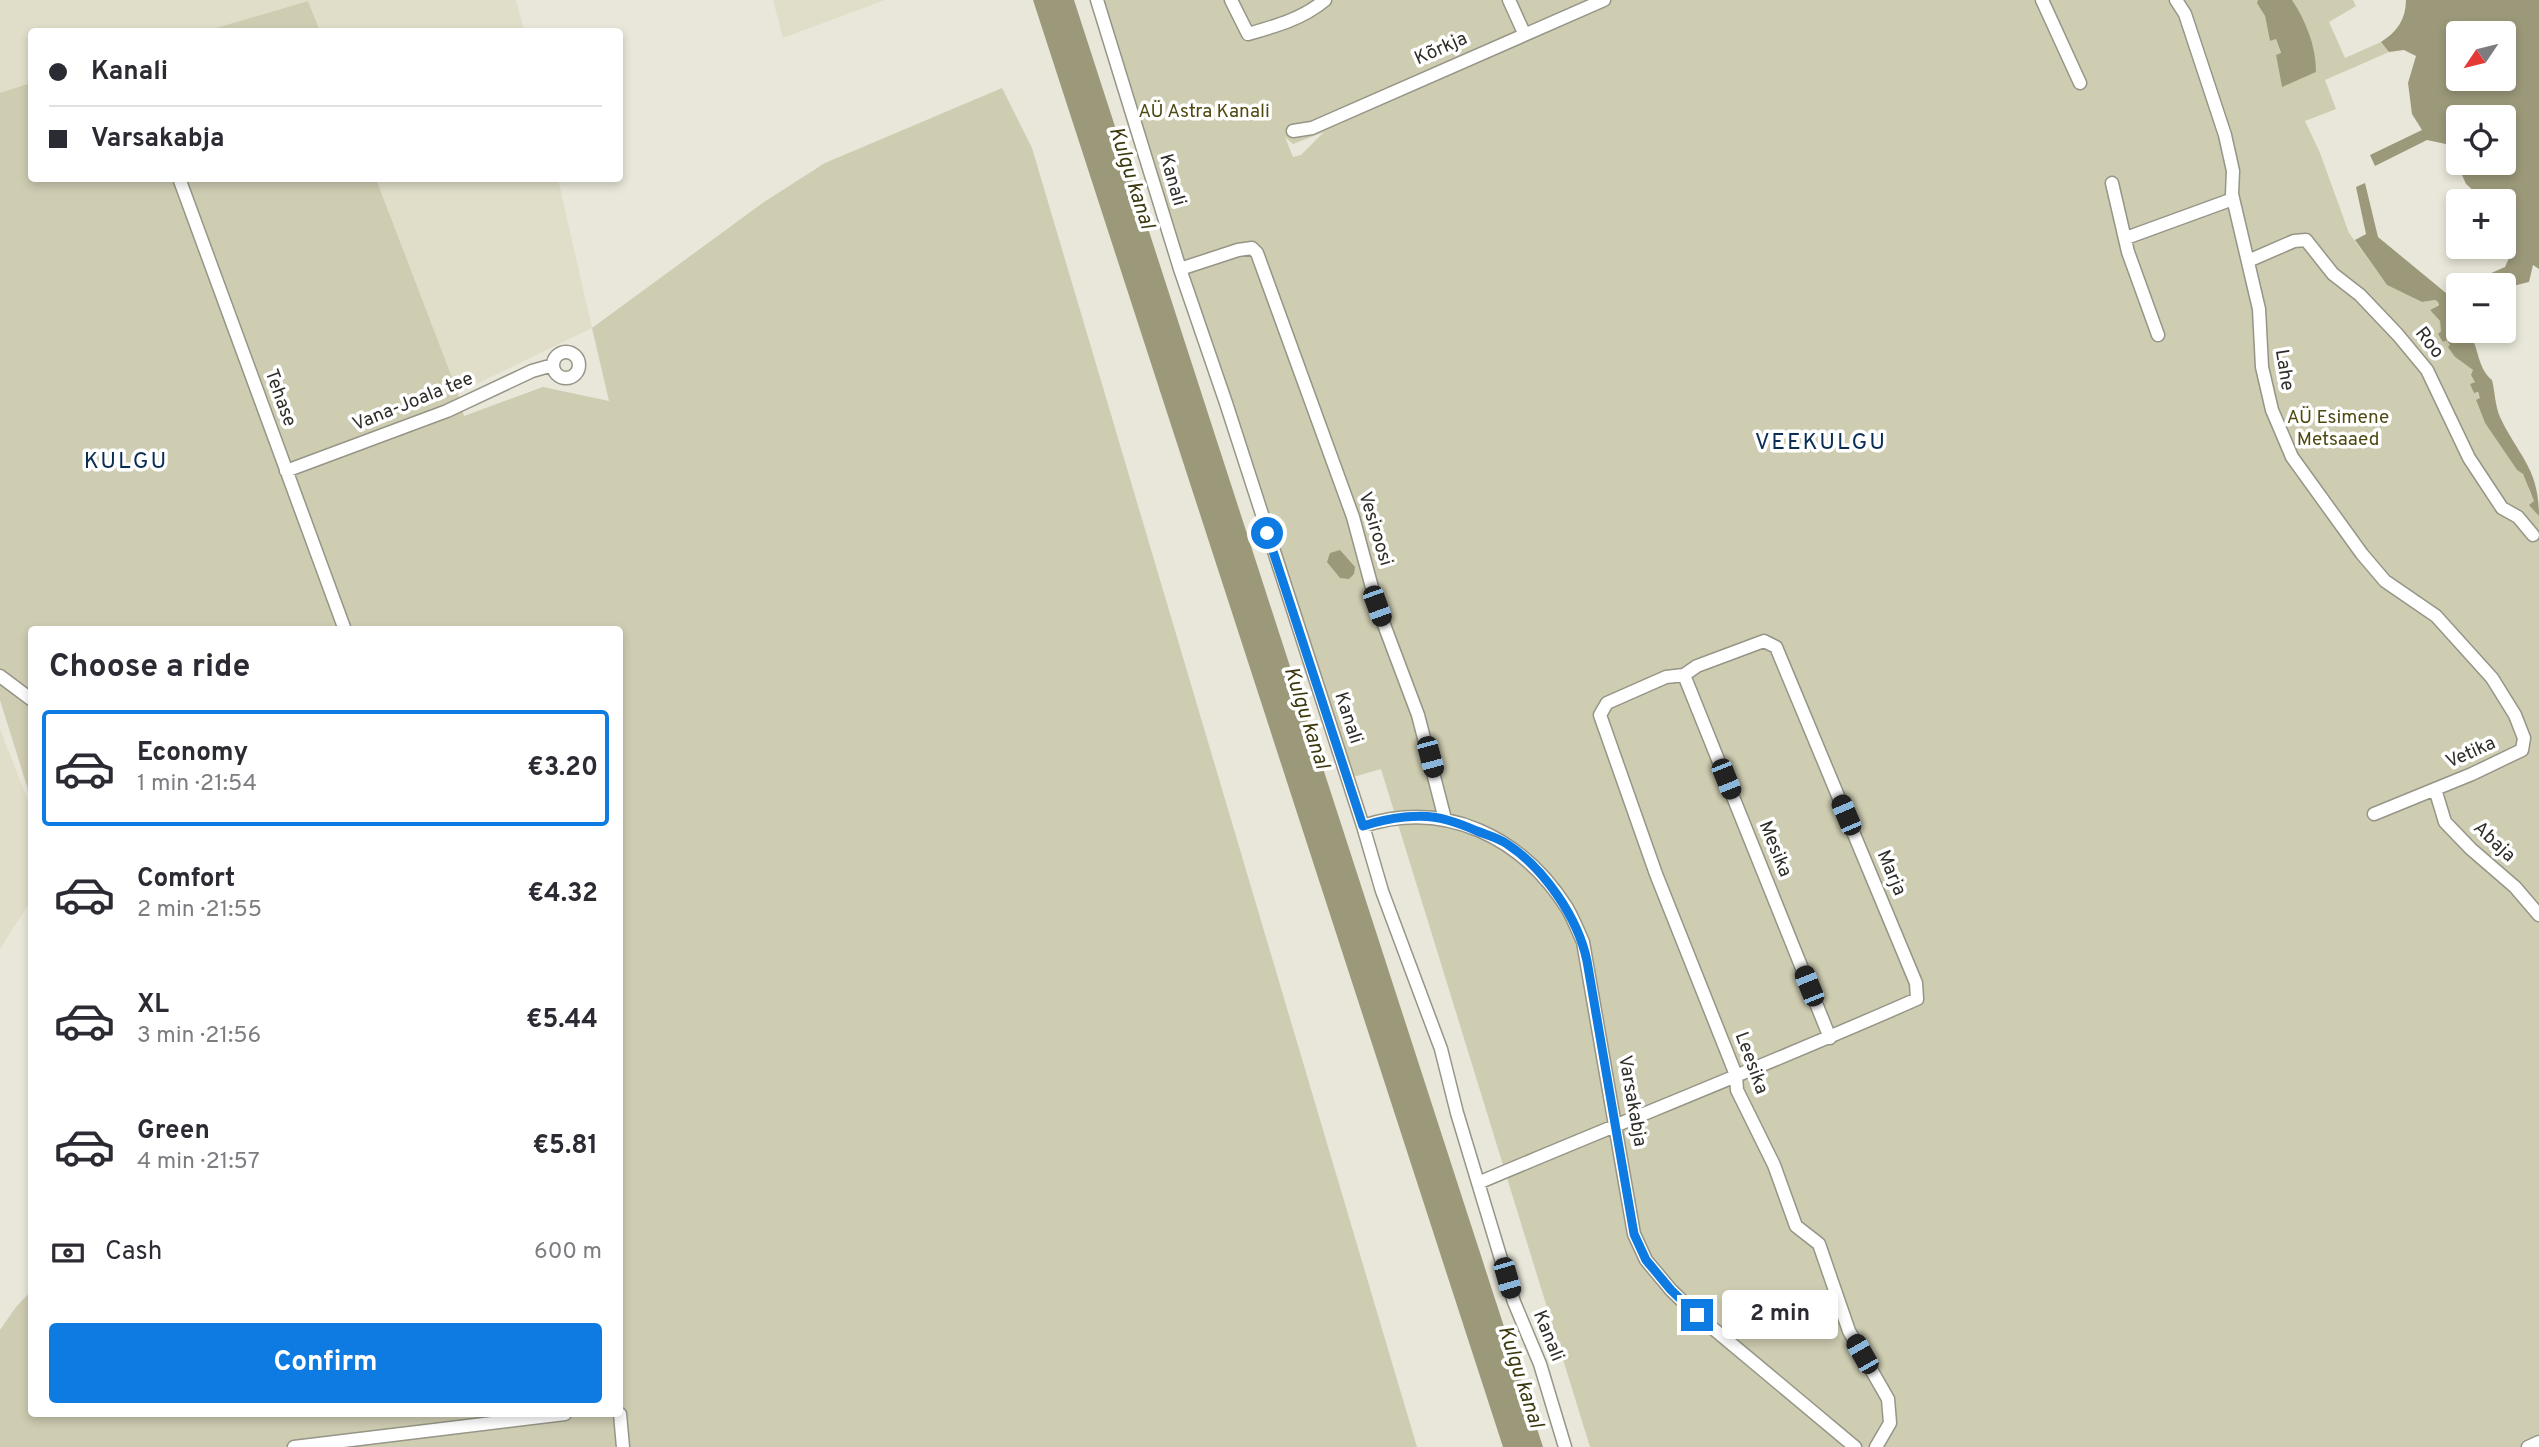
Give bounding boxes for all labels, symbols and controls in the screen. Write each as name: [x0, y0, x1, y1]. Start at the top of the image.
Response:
north arrow: [2446, 21, 2516, 91]
map controls: [2446, 21, 2516, 343]
street label: Kõrkja: [1411, 27, 1471, 71]
text: Kanali: [91, 56, 168, 89]
park label: AÜ Astra Kanali: [1138, 99, 1270, 124]
button: locate: [2446, 105, 2516, 175]
text: Varsakabja: [91, 123, 225, 156]
water label: Kulgu kanal: [1102, 123, 1161, 234]
street label: Kanali: [1153, 151, 1191, 209]
button: +: [2446, 189, 2516, 259]
button: −: [2446, 273, 2516, 343]
street label: Roo: [2409, 322, 2449, 364]
street label: Lahe: [2269, 347, 2299, 393]
street label: Tehase: [259, 366, 301, 430]
street label: Vana-Joala tee: [349, 367, 477, 437]
park label: AÜ Esimene Metsaaed: [2287, 405, 2389, 452]
district label: VEEKULGU: [1755, 429, 1887, 458]
district label: KULGU: [84, 448, 168, 477]
street label: Vesiroosi: [1352, 489, 1398, 569]
route start: [1251, 517, 1283, 549]
car: [1360, 583, 1395, 629]
text: Choose a ride: [49, 648, 250, 688]
water label: Kulgu kanal: [1277, 663, 1336, 774]
street label: Kanali: [1328, 689, 1368, 747]
street label: Vetika: [2442, 731, 2500, 775]
car: [1415, 734, 1446, 780]
icon: car: [53, 737, 116, 800]
text: Economy: [137, 737, 248, 770]
text: €3.20: [527, 752, 598, 785]
car: [1709, 756, 1744, 802]
text: 1 min · 21:54: [137, 770, 257, 799]
car: [1829, 792, 1864, 838]
street label: Abaja: [2468, 816, 2520, 868]
street label: Mesika: [1753, 817, 1797, 881]
street label: Marja: [1871, 847, 1911, 899]
icon: car: [53, 863, 116, 926]
text: Comfort: [137, 863, 235, 896]
text: €4.32: [528, 878, 598, 911]
text: 2 min · 21:55: [137, 896, 262, 925]
car: [1792, 963, 1827, 1009]
icon: car: [53, 989, 116, 1052]
text: XL: [137, 989, 169, 1022]
text: €5.44: [526, 1004, 598, 1037]
text: 3 min · 21:56: [137, 1022, 261, 1051]
street label: Leesika: [1729, 1029, 1773, 1097]
street label: Varsakabja: [1612, 1053, 1652, 1149]
icon: car: [53, 1115, 116, 1178]
text: Green: [137, 1115, 210, 1148]
text: €5.81: [533, 1130, 598, 1163]
text: 4 min · 21:57: [137, 1148, 260, 1177]
icon: cash: [49, 1234, 87, 1272]
text: Cash: [105, 1236, 162, 1269]
text: 600 m: [534, 1238, 602, 1267]
car: [1492, 1255, 1523, 1301]
callout: 2 min: [1722, 1290, 1837, 1340]
route end: [1681, 1299, 1713, 1331]
text: 2 min: [1750, 1300, 1810, 1329]
street label: Kanali: [1527, 1307, 1569, 1365]
water label: Kulgu kanal: [1491, 1322, 1550, 1433]
button: Confirm: [49, 1323, 602, 1403]
car: [1843, 1331, 1882, 1377]

